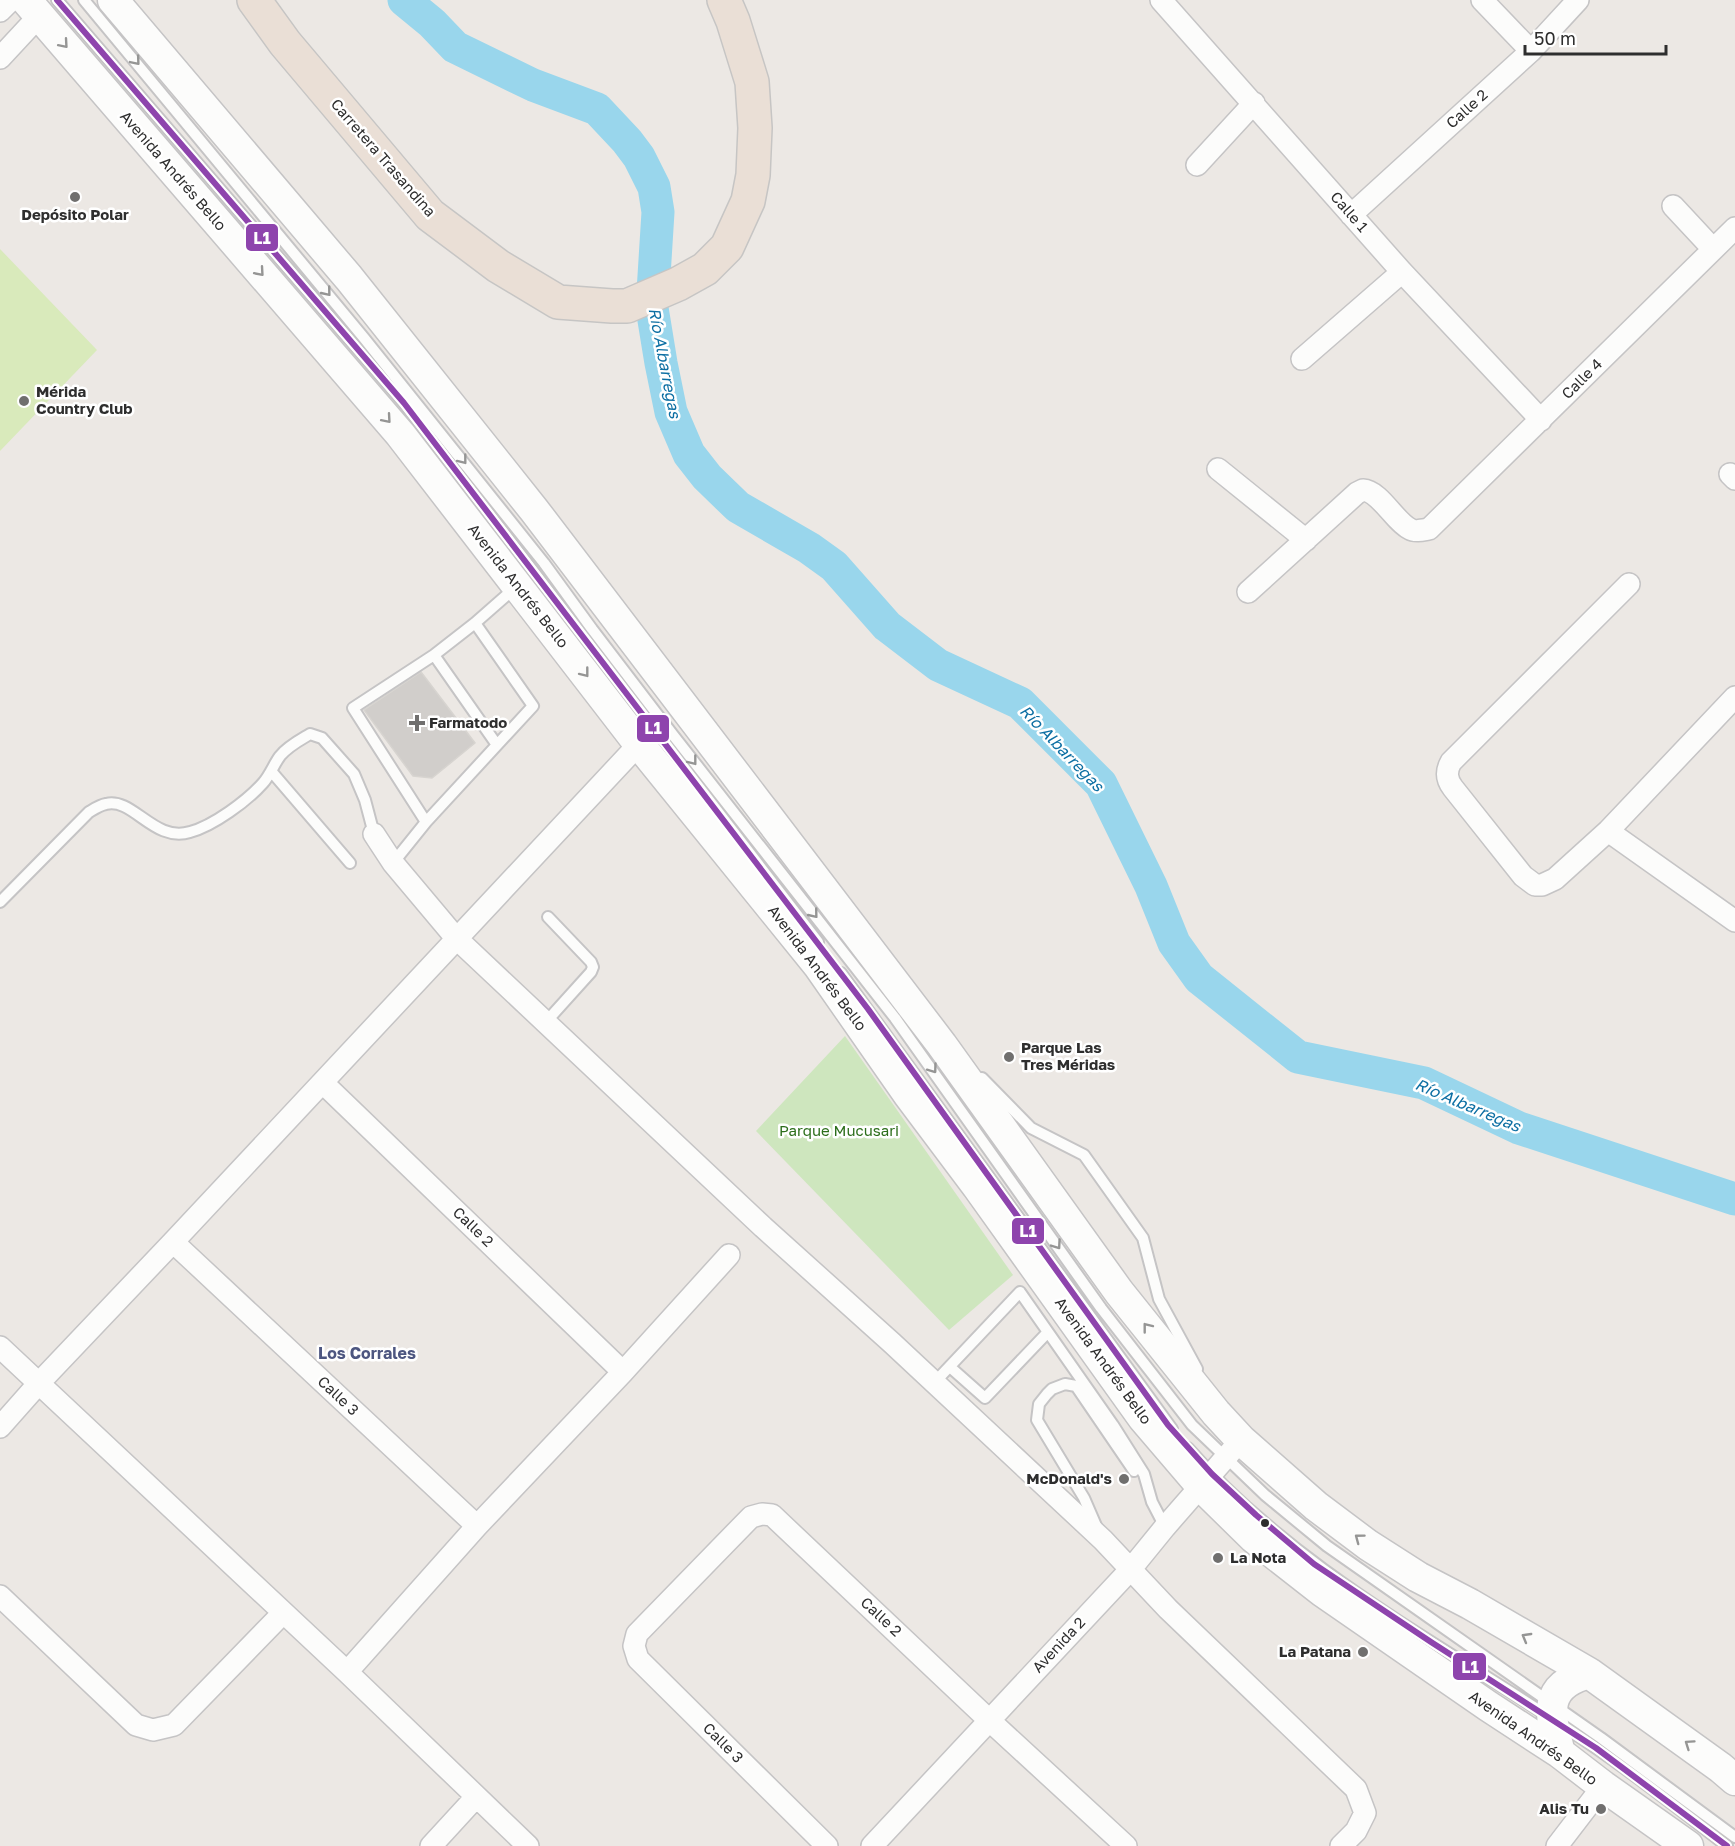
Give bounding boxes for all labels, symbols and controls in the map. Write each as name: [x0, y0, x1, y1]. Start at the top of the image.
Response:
scale bar: [1525, 18, 1666, 56]
text: 50 m: [1534, 27, 1576, 49]
one-way arrow: [57, 37, 68, 48]
one-way arrow: [128, 54, 139, 65]
street label: Calle 2: [1442, 85, 1491, 131]
street label: Carretera Trasandina: [328, 95, 440, 220]
street label: Avenida Andrés Bello: [117, 107, 231, 234]
street label: Calle 1: [1327, 187, 1372, 235]
marker: Depósito Polar: [68, 190, 82, 204]
place label: Depósito Polar: [21, 205, 129, 223]
line badge: L1: [245, 223, 279, 252]
text: L1: [253, 228, 271, 248]
one-way arrow: [253, 265, 264, 276]
one-way arrow: [319, 285, 330, 296]
water label: Río Albarregas: [644, 306, 686, 421]
street label: Calle 4: [1557, 354, 1605, 402]
place label: Mérida Country Club: [36, 382, 132, 417]
marker: Mérida Country Club: [17, 394, 31, 408]
one-way arrow: [380, 412, 391, 423]
one-way arrow: [455, 453, 466, 464]
street label: Avenida Andrés Bello: [465, 520, 573, 651]
one-way arrow: [577, 666, 588, 677]
water label: Río Albarregas: [1016, 701, 1109, 796]
place label: Farmatodo: [429, 713, 507, 731]
line badge: L1: [636, 714, 670, 743]
marker: Farmatodo: [410, 716, 424, 730]
text: L1: [644, 718, 662, 738]
one-way arrow: [686, 754, 697, 765]
street label: Avenida Andrés Bello: [765, 901, 871, 1034]
one-way arrow: [807, 907, 818, 918]
place label: Parque Las Tres Méridas: [1021, 1038, 1115, 1073]
marker: Parque Las Tres Méridas: [1002, 1050, 1016, 1064]
one-way arrow: [925, 1062, 936, 1073]
water label: Río Albarregas: [1412, 1074, 1525, 1137]
park label: Parque Mucusari: [779, 1121, 899, 1139]
street label: Calle 2: [450, 1203, 498, 1250]
line badge: L1: [1011, 1217, 1045, 1245]
text: L1: [1019, 1221, 1037, 1241]
one-way arrow: [1050, 1239, 1061, 1250]
street label: Avenida Andrés Bello: [1052, 1293, 1156, 1427]
one-way arrow: [1144, 1323, 1155, 1334]
district label: Los Corrales: [318, 1343, 416, 1363]
street label: Calle 3: [314, 1372, 363, 1419]
place label: McDonald's: [1026, 1469, 1112, 1487]
marker: McDonald's: [1117, 1472, 1131, 1486]
unlabelled marker: [1259, 1517, 1271, 1529]
one-way arrow: [1354, 1534, 1365, 1545]
place label: La Nota: [1230, 1548, 1286, 1566]
marker: La Nota: [1211, 1551, 1225, 1565]
street label: Calle 2: [858, 1593, 906, 1640]
street label: Avenida 2: [1028, 1613, 1089, 1676]
one-way arrow: [1522, 1632, 1532, 1644]
place label: La Patana: [1279, 1642, 1351, 1660]
marker: La Patana: [1356, 1645, 1370, 1659]
line badge: L1: [1452, 1652, 1487, 1681]
text: L1: [1461, 1657, 1479, 1677]
street label: Avenida Andrés Bello: [1466, 1686, 1601, 1788]
street label: Calle 3: [700, 1718, 748, 1766]
one-way arrow: [1684, 1741, 1695, 1752]
place label: Alis Tu: [1539, 1799, 1589, 1817]
marker: Alis Tu: [1594, 1802, 1608, 1816]

